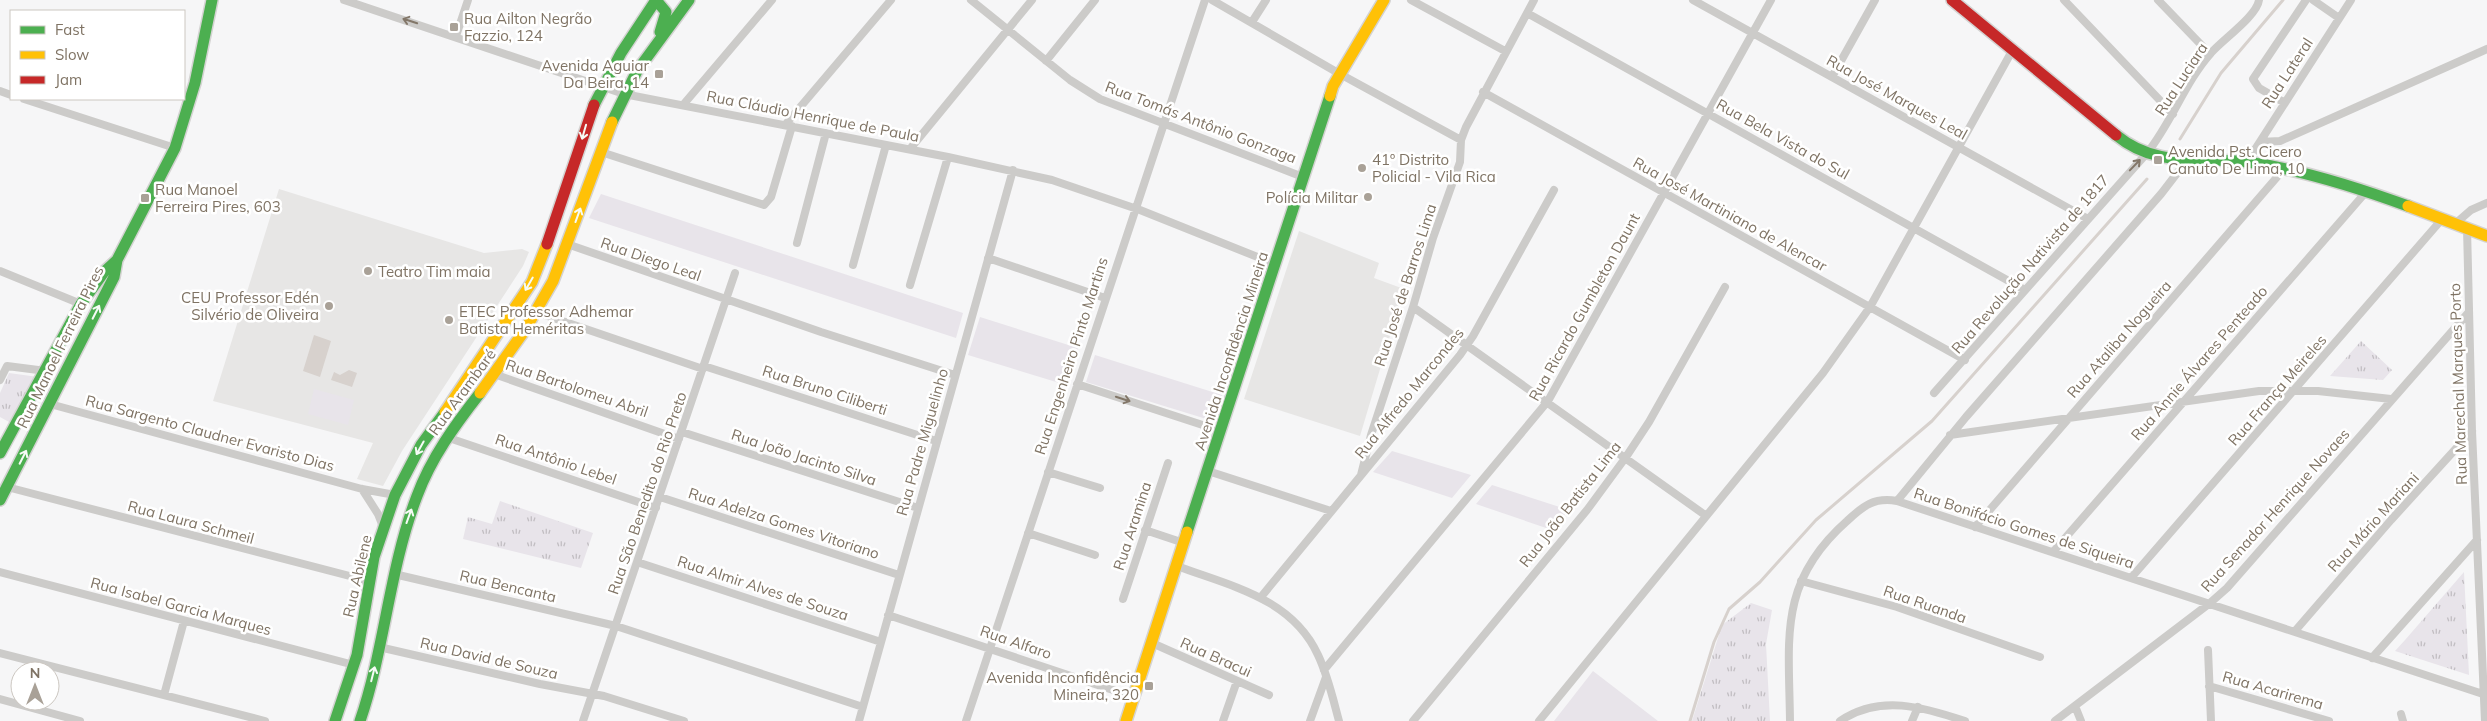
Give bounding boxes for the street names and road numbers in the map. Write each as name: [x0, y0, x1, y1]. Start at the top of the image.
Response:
street label: Rua Lateral: [2257, 34, 2317, 112]
street label: Rua Luciara: [2150, 39, 2212, 119]
street label: Rua José Marques Leal: [1823, 50, 1971, 144]
street label: Rua Tomás Antônio Gonzaga: [1103, 77, 1299, 167]
street label: Rua Cláudio Henrique de Paula: [705, 86, 921, 146]
street label: Rua Bela Vista do Sul: [1713, 94, 1853, 184]
street label: Rua José Martiniano de Alencar: [1630, 153, 1831, 276]
street label: Rua Revolução Nativista de 1817: [1947, 171, 2113, 357]
street label: Rua José de Barros Lima: [1370, 201, 1440, 369]
street label: Rua Ricardo Gumbleton Daunt: [1524, 210, 1644, 404]
street label: Rua Diego Leal: [598, 233, 704, 285]
street label: Avenida Inconfidência Mineira: [1190, 249, 1272, 453]
street label: Rua Engenheiro Pinto Martins: [1030, 255, 1112, 457]
street label: Rua Manoel Ferreira Pires: [12, 263, 108, 431]
street label: Rua Ataliba Nogueira: [2063, 276, 2175, 402]
street label: Rua Annie Álvares Penteado: [2127, 282, 2271, 444]
street label: Rua Marechal Marques Porto: [2445, 283, 2471, 485]
street label: Rua Alfredo Marcondes: [1350, 324, 1468, 462]
street label: Rua França Meireles: [2224, 331, 2330, 449]
street label: Rua Arambaré: [424, 345, 500, 439]
street label: Rua Bartolomeu Abril: [503, 355, 651, 421]
street label: Rua Bruno Ciliberti: [760, 361, 890, 419]
street label: Rua Padre Miguelinho: [892, 366, 952, 518]
street label: Rua São Benedito do Rio Preto: [603, 389, 691, 597]
street label: Rua Sargento Claudner Evaristo Dias: [83, 391, 337, 475]
street label: Rua Senador Henrique Novaes: [2197, 424, 2353, 596]
street label: Rua João Jacinto Silva: [729, 425, 879, 489]
street label: Rua Antônio Lebel: [493, 429, 619, 489]
street label: Rua João Batista Lima: [1515, 437, 1625, 571]
street label: Rua Mário Mariani: [2323, 468, 2423, 576]
street label: Rua Aramina: [1109, 479, 1155, 573]
street label: Rua Adelza Gomes Vitoriano: [686, 483, 882, 563]
street label: Rua Bonifácio Gomes de Siqueira: [1911, 483, 2137, 573]
street label: Rua Laura Schmeil: [126, 496, 256, 548]
street label: Rua Abilene: [338, 533, 376, 619]
street label: Rua Almir Alves de Souza: [675, 551, 851, 625]
street label: Rua Bencanta: [458, 566, 558, 606]
street label: Rua Isabel Garcia Marques: [88, 573, 274, 639]
street label: Rua Ruanda: [1881, 581, 1969, 627]
street label: Rua Alfaro: [978, 621, 1054, 663]
street label: Rua David de Souza: [418, 633, 560, 683]
street label: Rua Bracui: [1177, 633, 1255, 681]
street label: Rua Acarirema: [2220, 667, 2326, 713]

